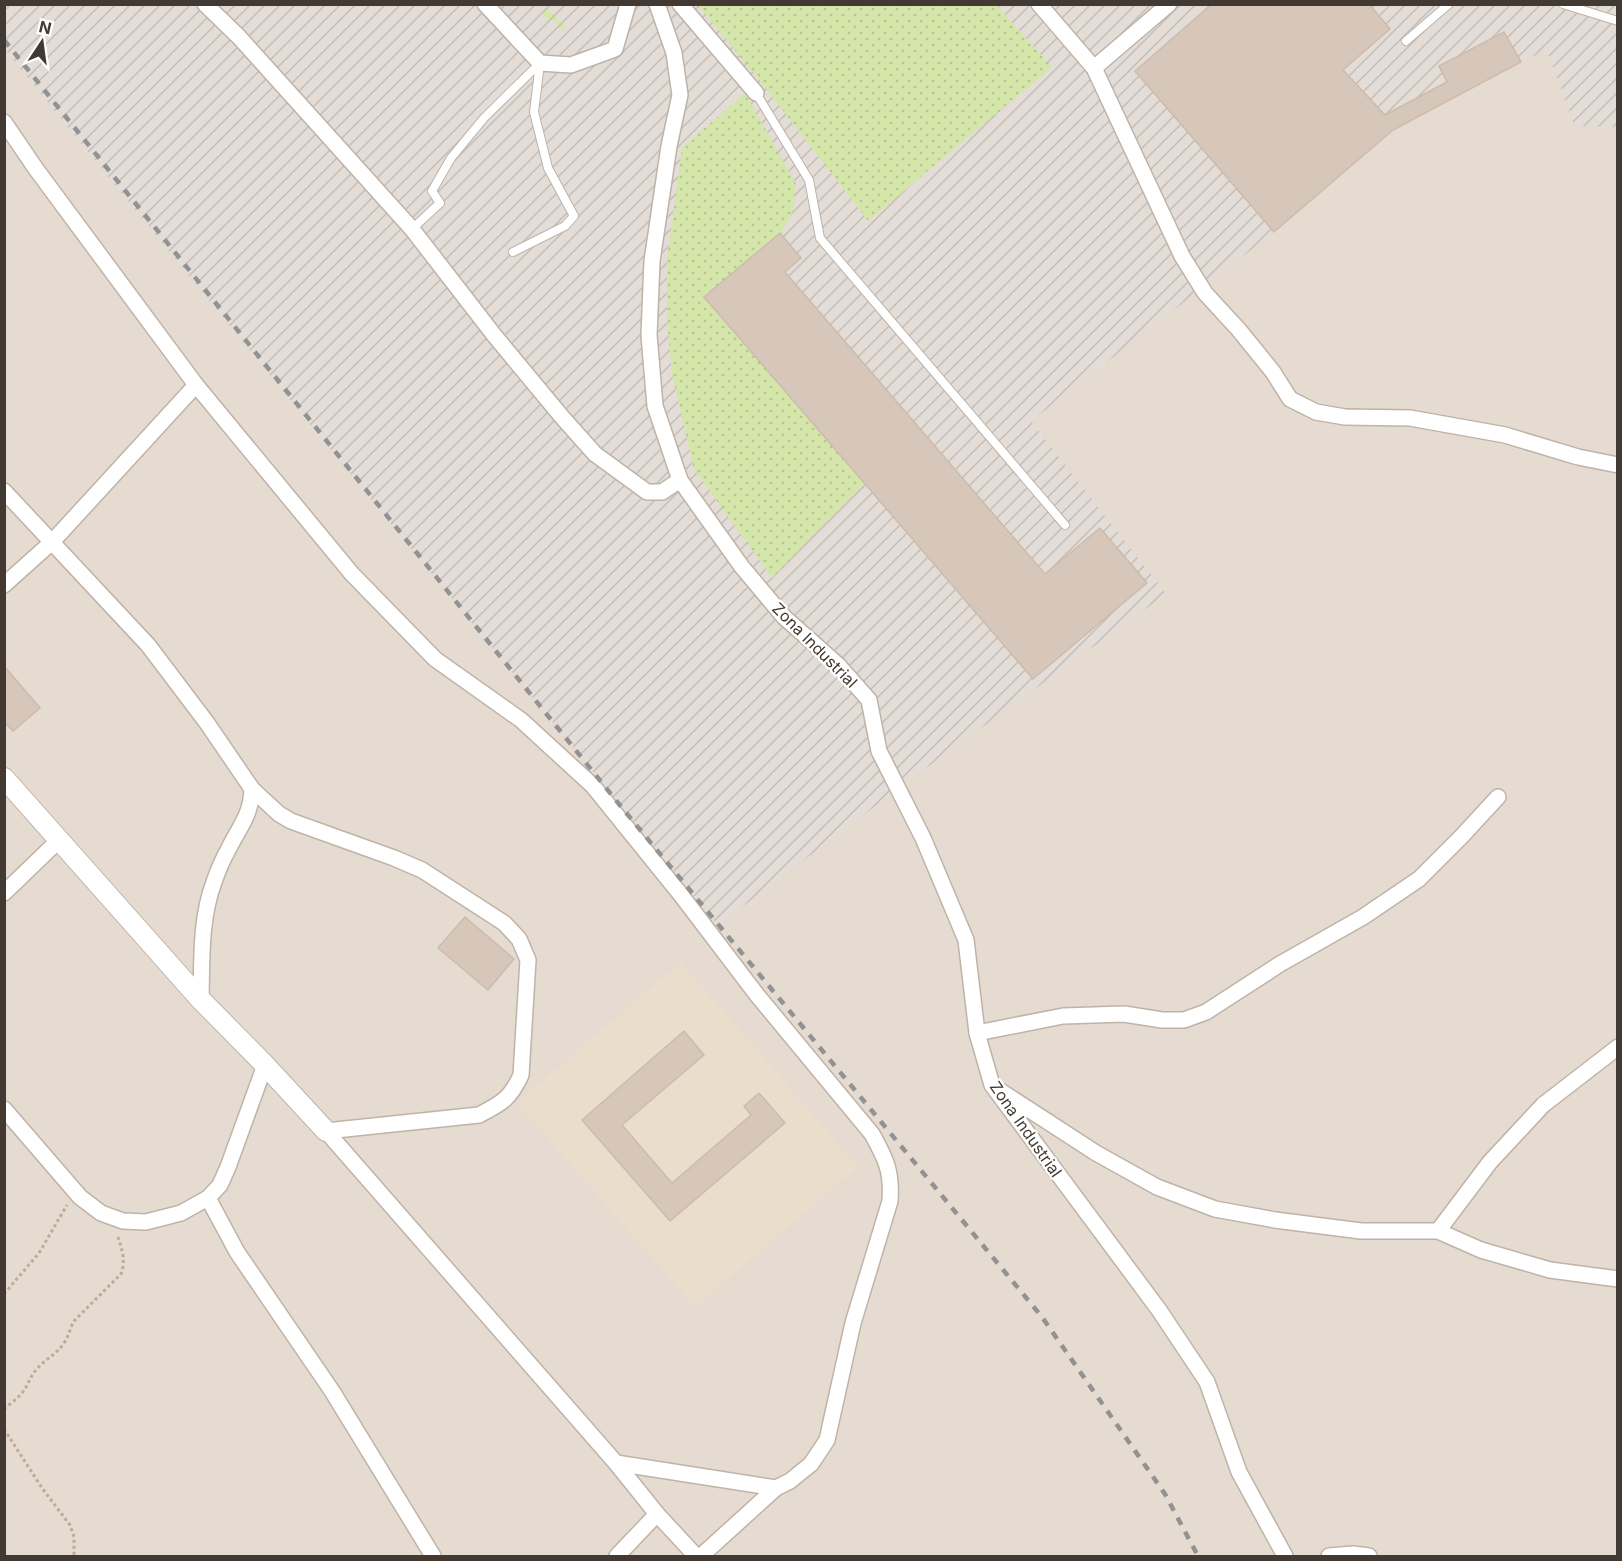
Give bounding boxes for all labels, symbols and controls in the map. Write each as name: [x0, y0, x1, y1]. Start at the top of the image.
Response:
north arrow: [12, 12, 72, 72]
text: N: [37, 16, 54, 39]
street label: Zona Industrial: [768, 598, 862, 692]
street label: Zona Industrial: [986, 1077, 1066, 1181]

